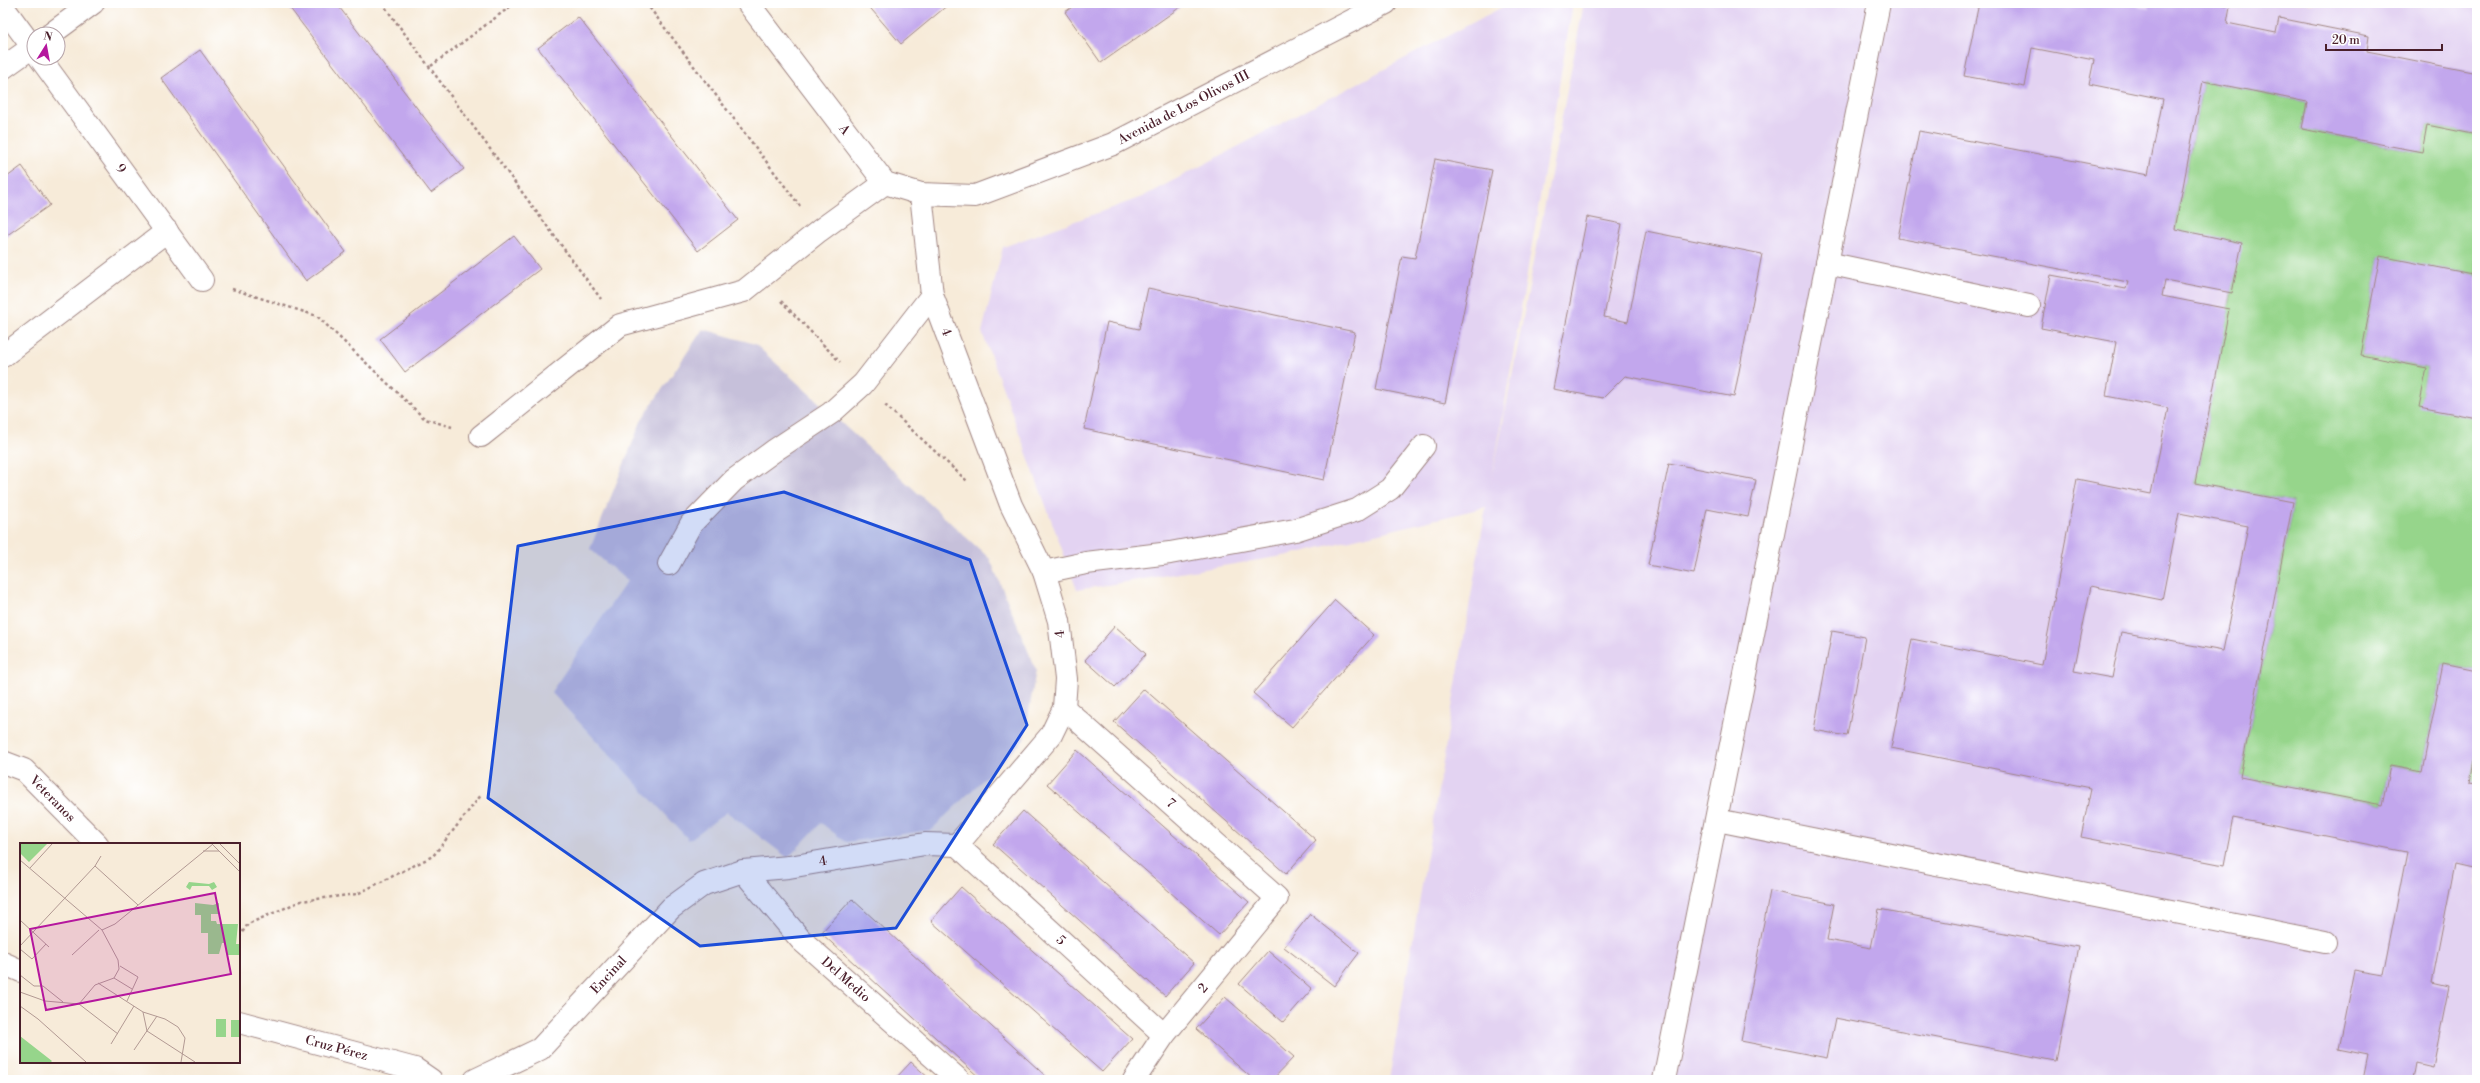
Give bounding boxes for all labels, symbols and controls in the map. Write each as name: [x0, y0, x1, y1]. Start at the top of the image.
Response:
north arrow: [26, 26, 66, 66]
scale bar: [2326, 26, 2442, 52]
text: N: [42, 29, 54, 45]
text: 20 m: [2332, 33, 2360, 48]
street label: Avenida de Los Olivos III: [1114, 67, 1252, 148]
street label: A: [835, 120, 854, 139]
street label: 9: [112, 161, 130, 177]
street label: 4: [937, 326, 955, 339]
street label: 4: [1052, 629, 1068, 639]
street label: Veteranos: [25, 772, 79, 826]
street label: 7: [1163, 795, 1179, 812]
inset map: [20, 843, 240, 1063]
street label: 4: [818, 853, 828, 870]
street label: 5: [1053, 932, 1069, 949]
street label: Encinal: [587, 953, 630, 997]
street label: Del Medio: [818, 954, 874, 1006]
street label: 2: [1194, 980, 1212, 996]
street label: Cruz Pérez: [303, 1032, 370, 1064]

